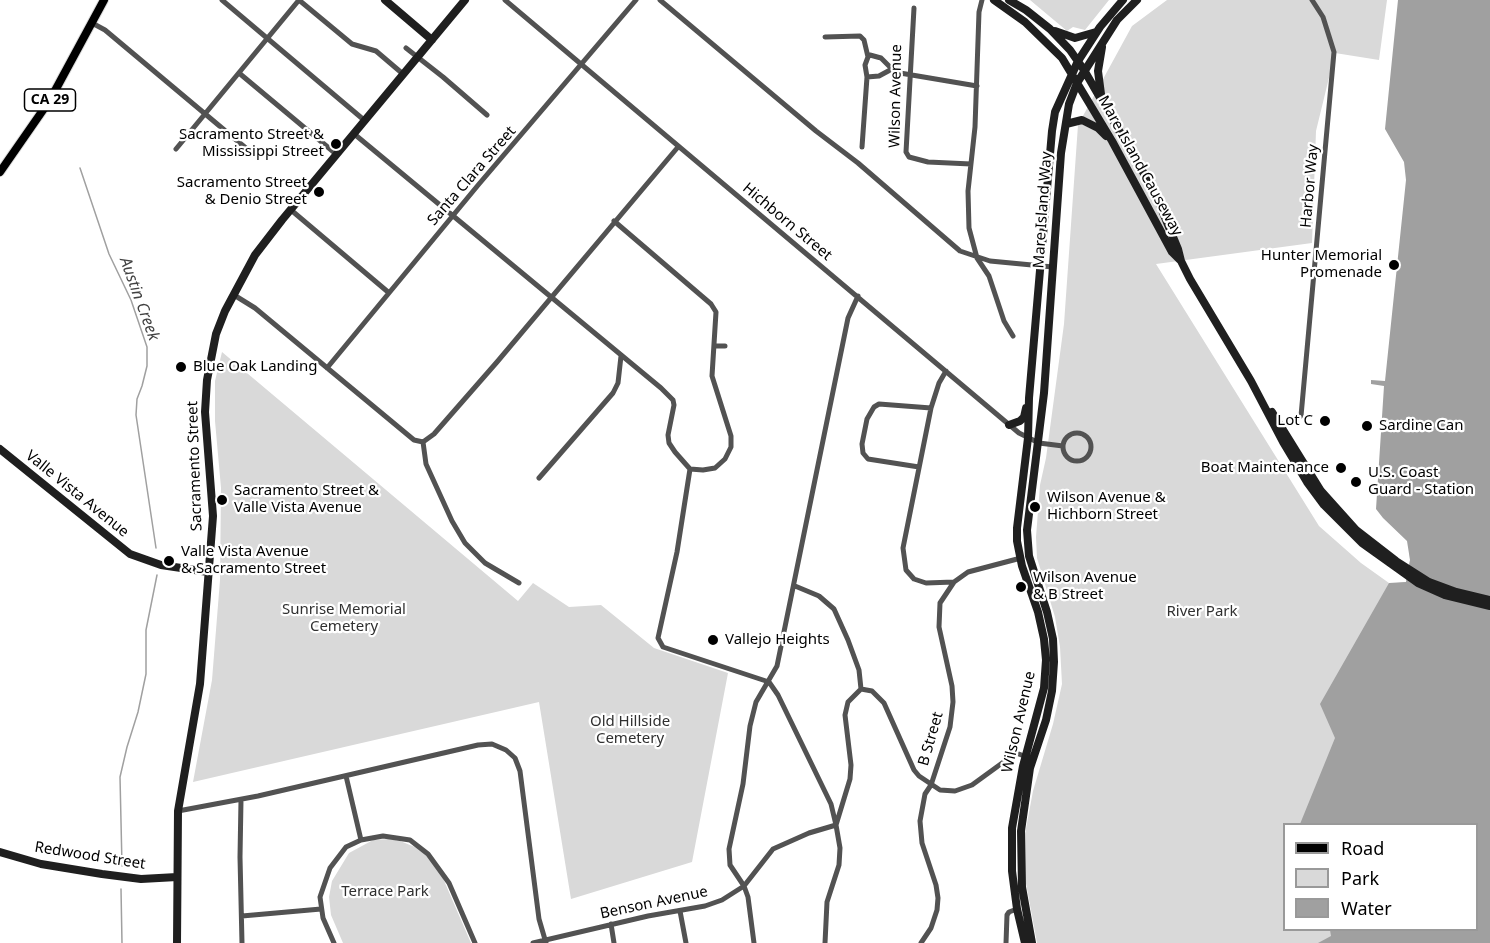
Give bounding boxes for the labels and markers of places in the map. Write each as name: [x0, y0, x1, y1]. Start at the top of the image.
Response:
place label: Sacramento Street & Mississippi Street: [179, 126, 324, 161]
marker: Sacramento Street & Mississippi Street: [329, 137, 343, 151]
place label: Sacramento Street & Denio Street: [177, 174, 307, 209]
marker: Sacramento Street & Denio Street: [312, 185, 326, 199]
place label: Hunter Memorial Promenade: [1261, 247, 1382, 282]
marker: Hunter Memorial Promenade: [1387, 258, 1401, 272]
place label: Blue Oak Landing: [193, 358, 317, 376]
marker: Blue Oak Landing: [174, 360, 188, 374]
place label: Lot C: [1277, 412, 1313, 430]
marker: Lot C: [1318, 414, 1332, 428]
place label: Sardine Can: [1379, 417, 1463, 435]
marker: Sardine Can: [1360, 419, 1374, 433]
place label: Boat Maintenance: [1201, 459, 1329, 477]
marker: Boat Maintenance: [1334, 461, 1348, 475]
place label: U.S. Coast Guard - Station: [1368, 464, 1474, 499]
marker: U.S. Coast Guard - Station: [1349, 475, 1363, 489]
place label: Sacramento Street & Valle Vista Avenue: [234, 482, 379, 517]
place label: Wilson Avenue & Hichborn Street: [1047, 489, 1166, 524]
marker: Sacramento Street & Valle Vista Avenue: [215, 493, 229, 507]
marker: Wilson Avenue & Hichborn Street: [1028, 500, 1042, 514]
place label: Valle Vista Avenue & Sacramento Street: [181, 543, 326, 578]
marker: Valle Vista Avenue & Sacramento Street: [162, 554, 176, 568]
place label: Wilson Avenue & B Street: [1033, 569, 1137, 604]
marker: Wilson Avenue & B Street: [1014, 580, 1028, 594]
place label: Vallejo Heights: [725, 631, 830, 649]
marker: Vallejo Heights: [706, 633, 720, 647]

